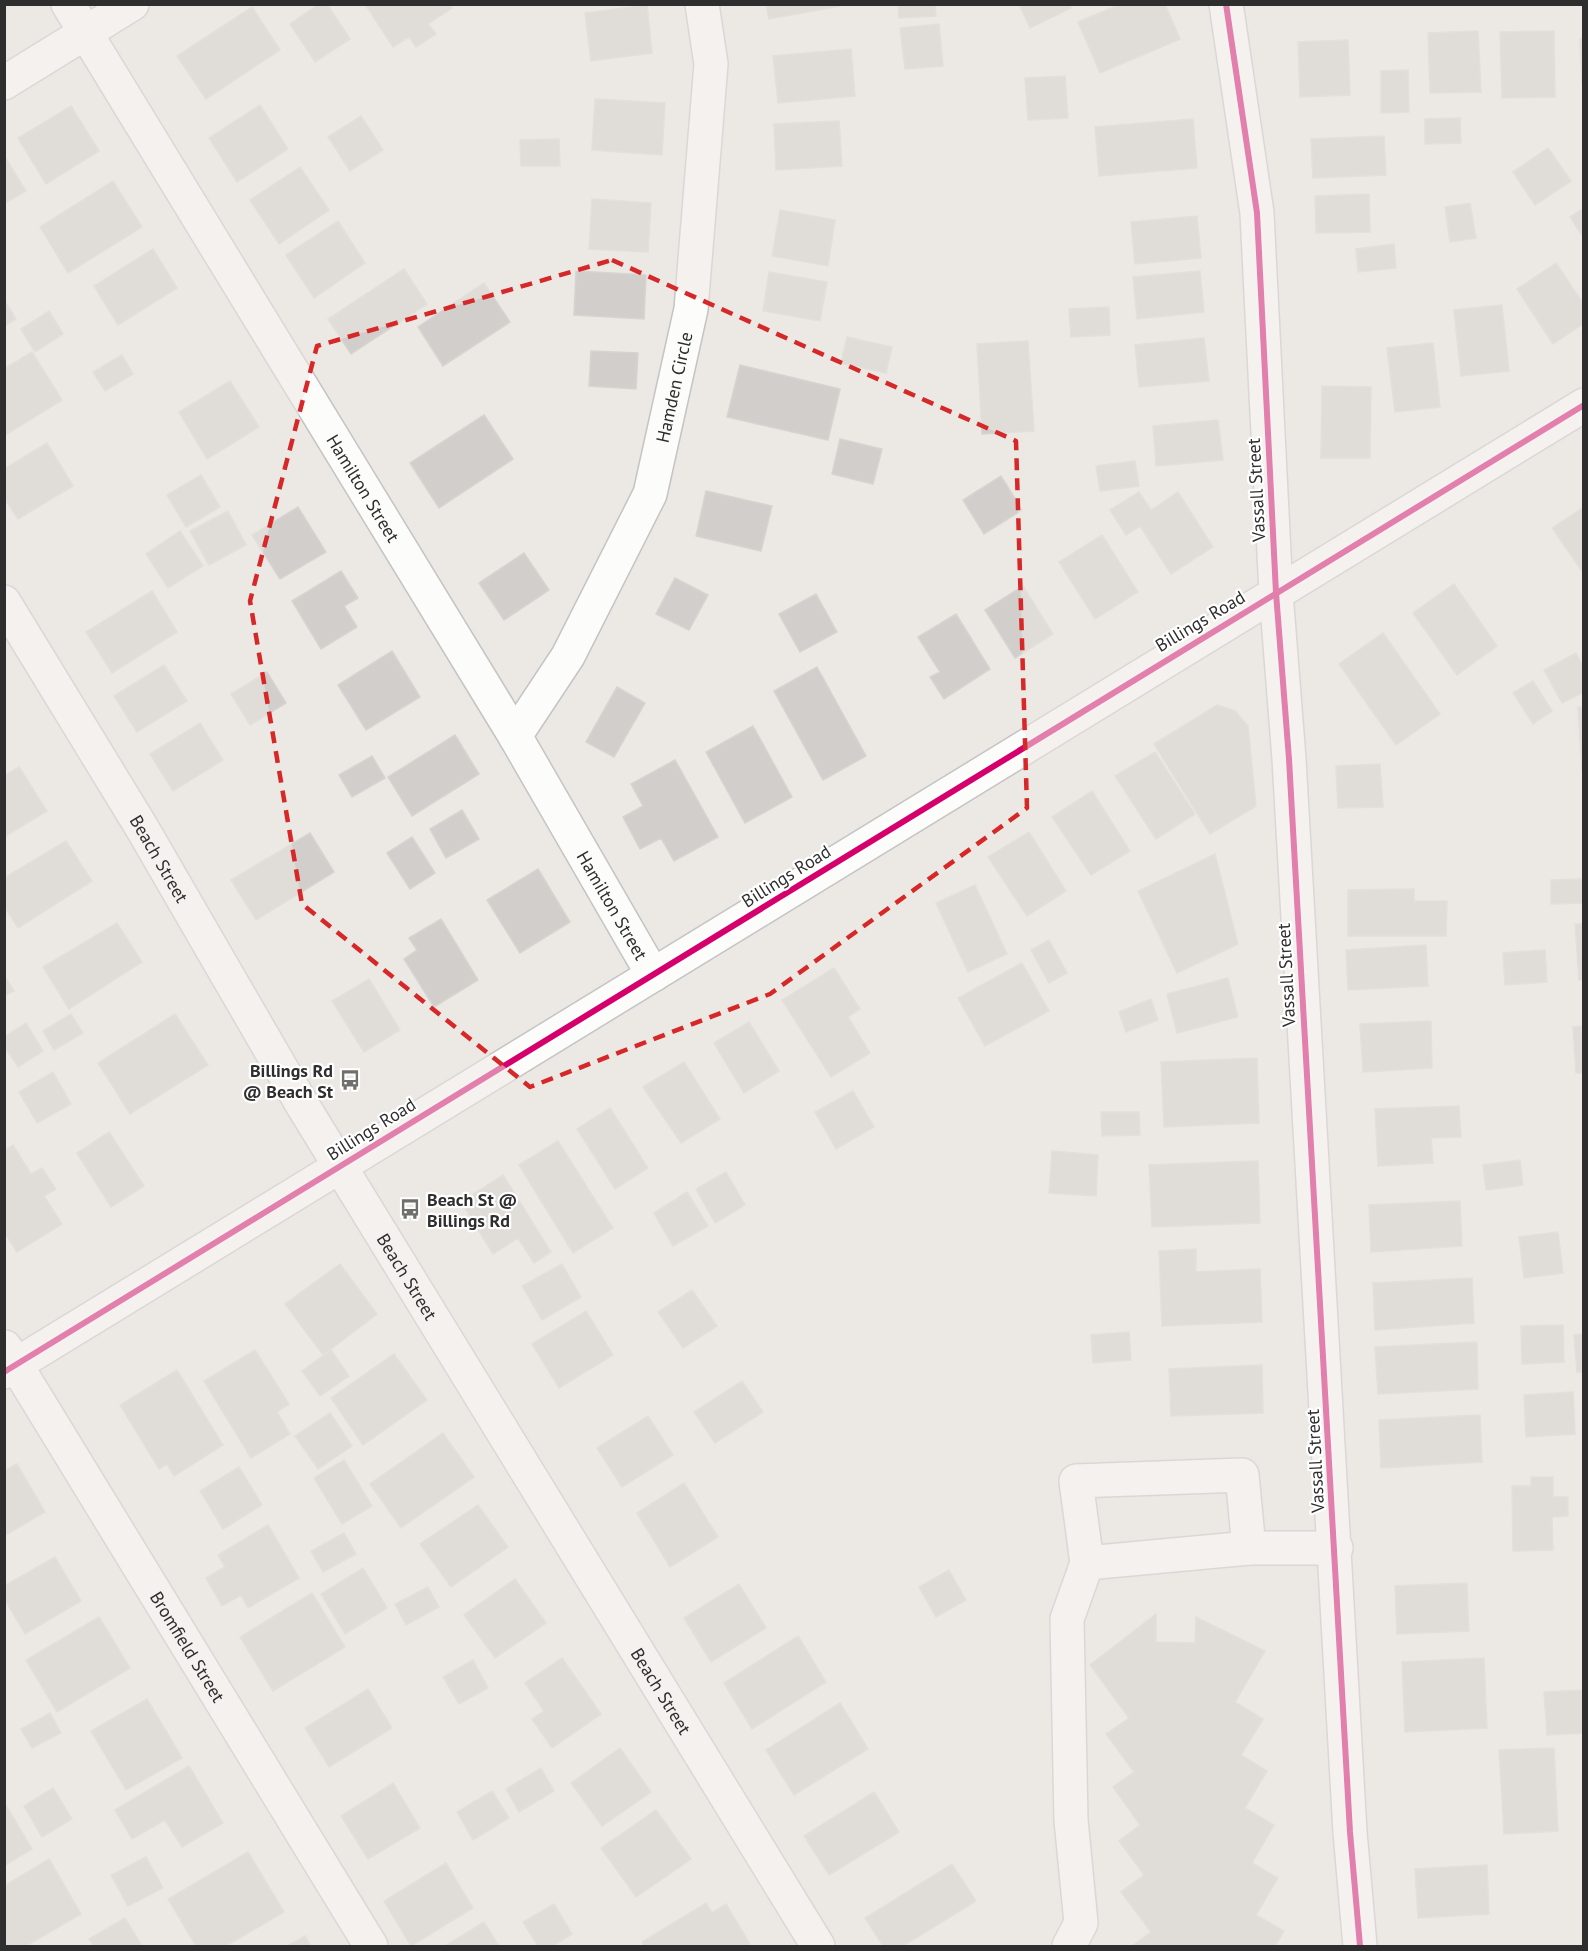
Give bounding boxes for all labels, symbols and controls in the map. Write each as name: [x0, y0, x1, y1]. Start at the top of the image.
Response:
street label: Hamden Circle: [650, 329, 697, 445]
street label: Hamilton Street: [322, 430, 405, 546]
street label: Vassall Street: [1242, 438, 1270, 543]
street label: Billings Road: [1151, 585, 1249, 657]
street label: Beach Street: [125, 810, 194, 906]
street label: Billings Road: [737, 840, 835, 912]
street label: Hamilton Street: [572, 847, 653, 964]
street label: Vassall Street: [1272, 923, 1300, 1028]
place label: Billings Rd @ Beach St: [243, 1059, 334, 1103]
bus stop icon: Billings Rd @ Beach St: [338, 1068, 362, 1092]
street label: Billings Road: [322, 1093, 420, 1165]
place label: Beach St @ Billings Rd: [427, 1188, 517, 1232]
bus stop icon: Beach St @ Billings Rd: [398, 1197, 422, 1221]
street label: Beach Street: [372, 1229, 443, 1324]
street label: Vassall Street: [1301, 1409, 1329, 1514]
street label: Bromfield Street: [145, 1587, 231, 1706]
street label: Beach Street: [626, 1643, 697, 1738]

